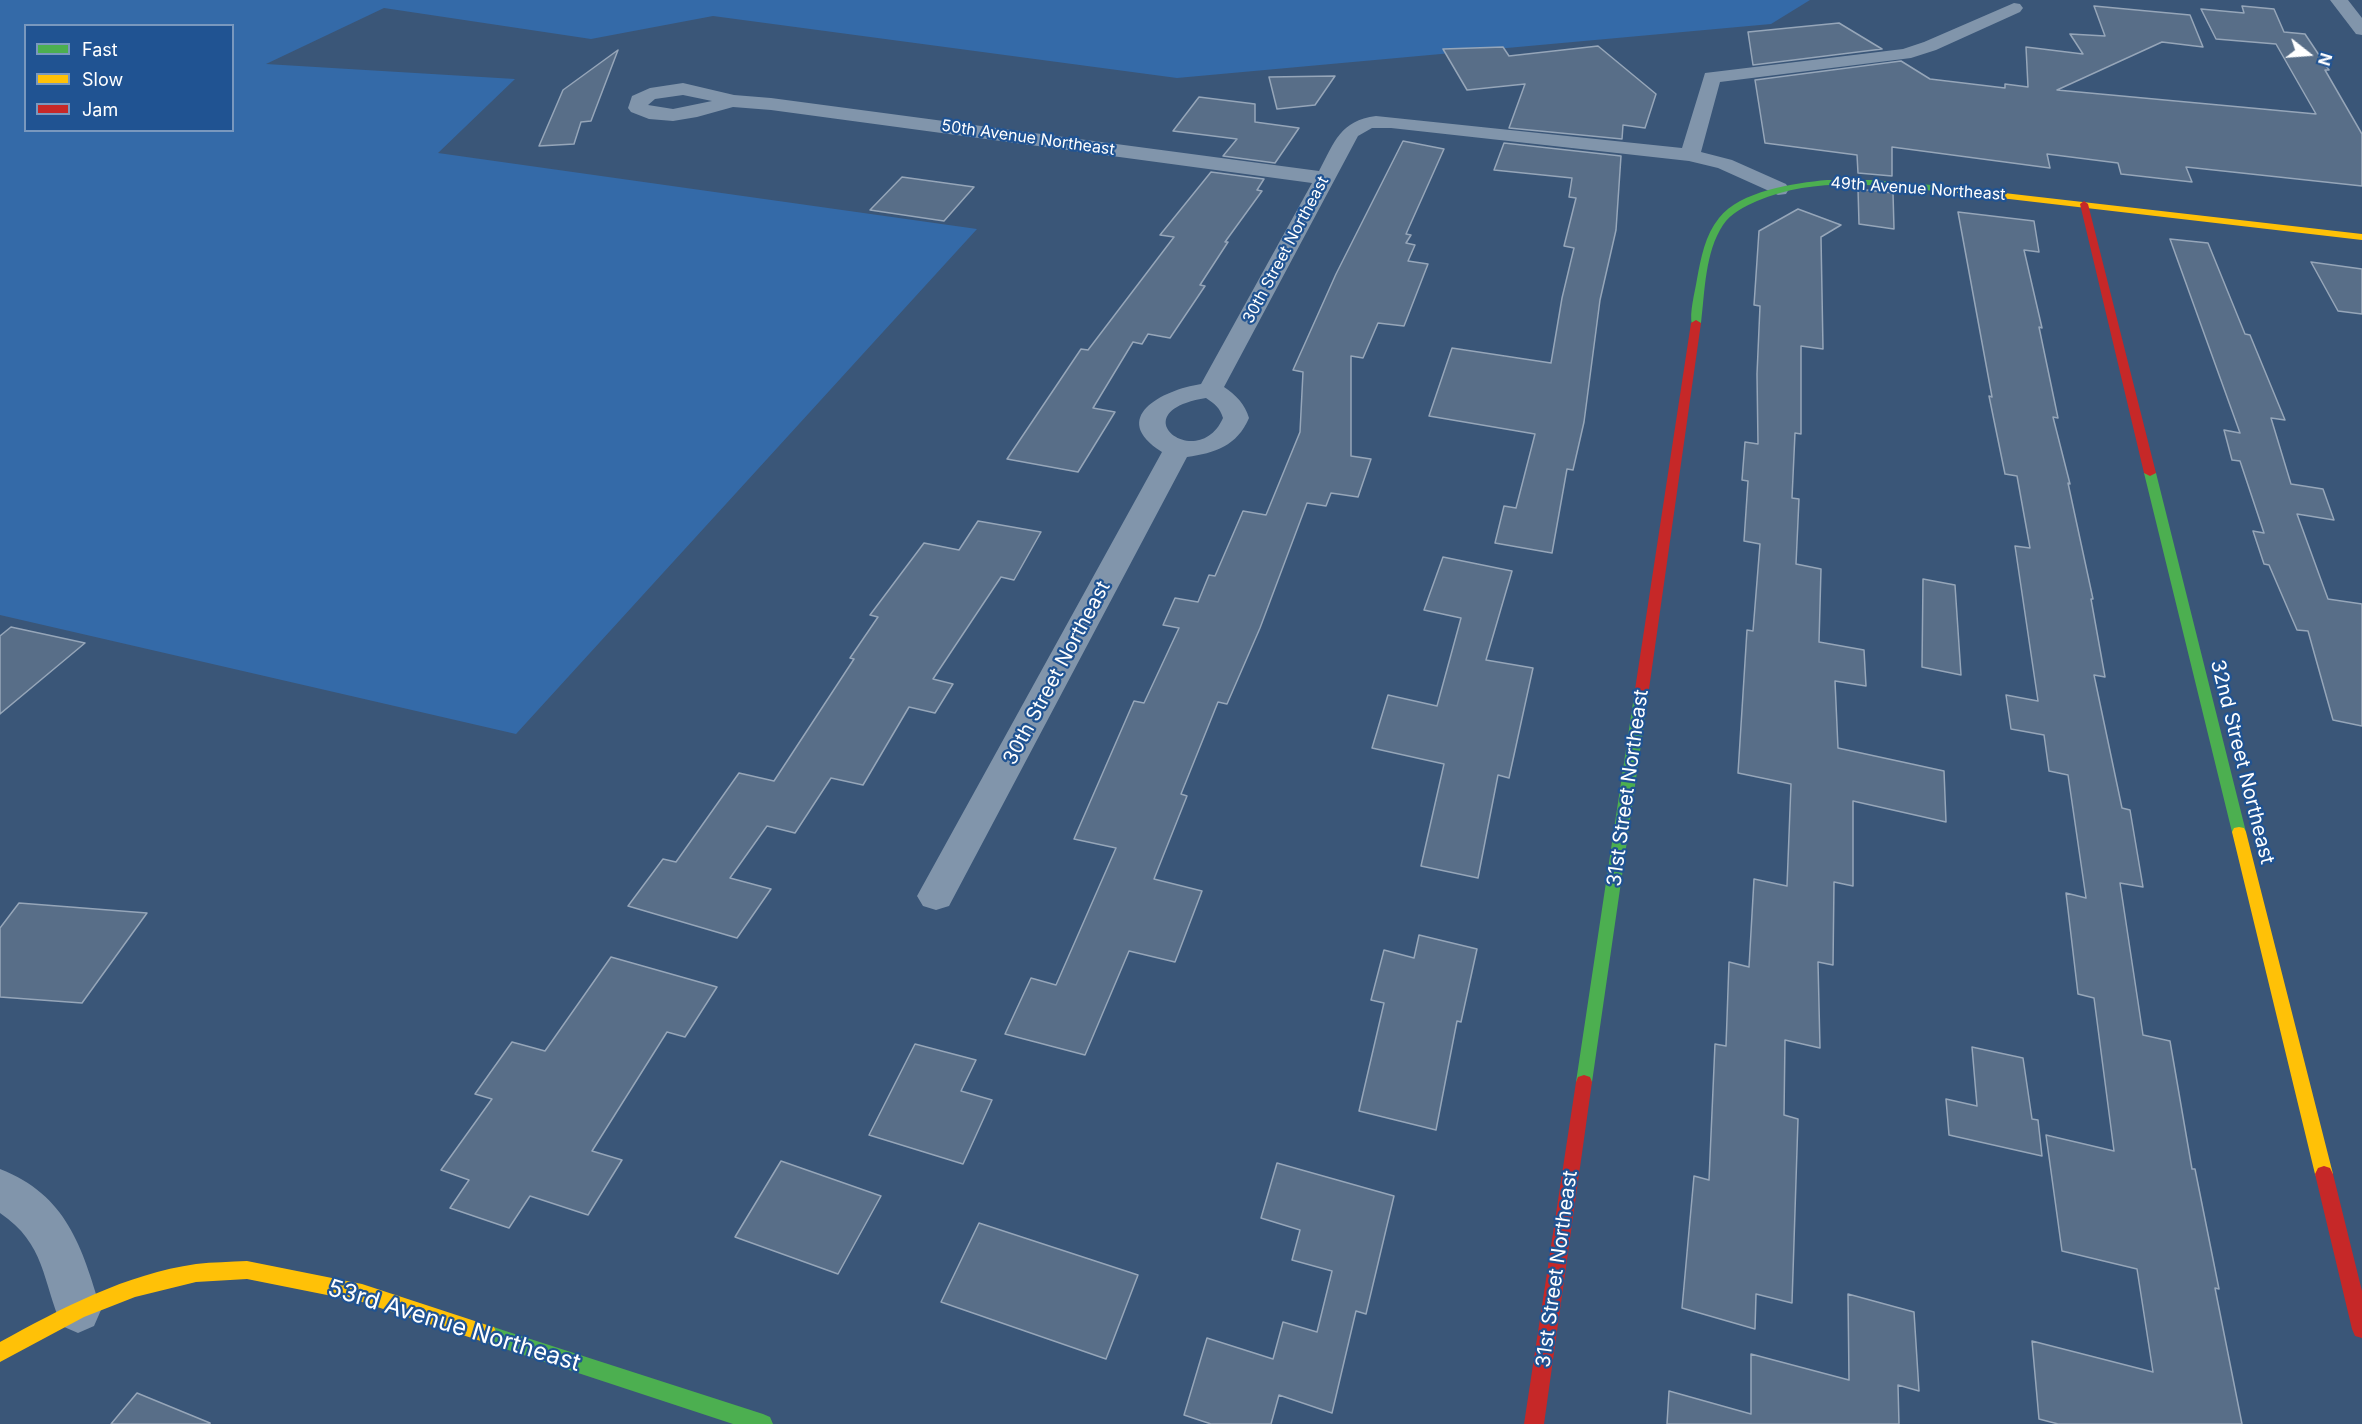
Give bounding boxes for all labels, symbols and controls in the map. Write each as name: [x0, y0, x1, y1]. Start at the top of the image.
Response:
legend: [24, 24, 234, 132]
north arrow: [2278, 24, 2338, 84]
text: Fast: [82, 39, 118, 60]
text: N: [2314, 50, 2337, 68]
text: Slow: [82, 69, 123, 90]
text: Jam: [82, 99, 118, 120]
street label: 50th Avenue Northeast: [940, 116, 1116, 160]
street label: 30th Street Northeast: [1239, 173, 1333, 327]
street label: 49th Avenue Northeast: [1830, 173, 2006, 205]
street label: 30th Street Northeast: [998, 577, 1116, 769]
street label: 32nd Street Northeast: [2205, 657, 2279, 867]
street label: 31st Street Northeast: [1602, 688, 1654, 888]
street label: 31st Street Northeast: [1531, 1169, 1583, 1369]
street label: 53rd Avenue Northeast: [324, 1274, 584, 1378]

